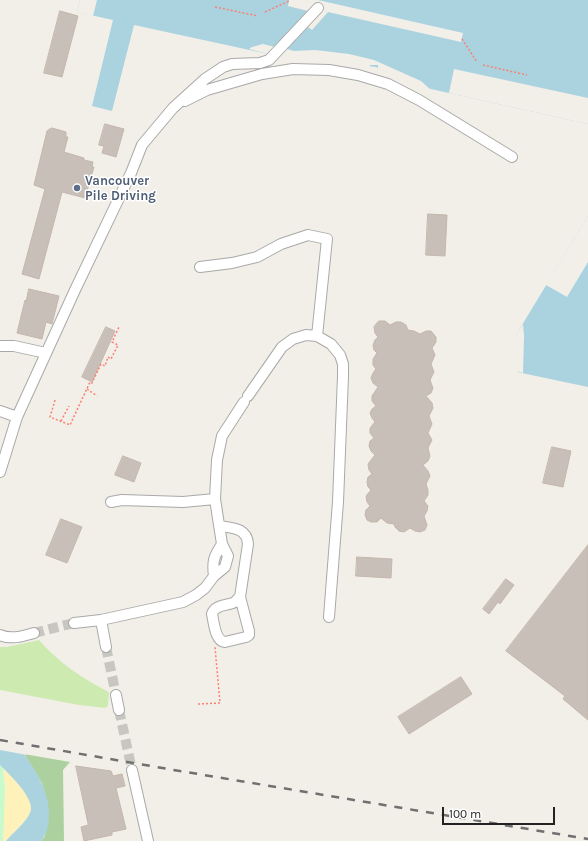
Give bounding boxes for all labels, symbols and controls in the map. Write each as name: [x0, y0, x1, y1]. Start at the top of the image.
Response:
place label: Vancouver Pile Driving: [85, 173, 156, 204]
marker: Vancouver Pile Driving: [72, 183, 82, 193]
scale bar: [444, 799, 557, 825]
text: 100 m: [449, 807, 481, 821]

